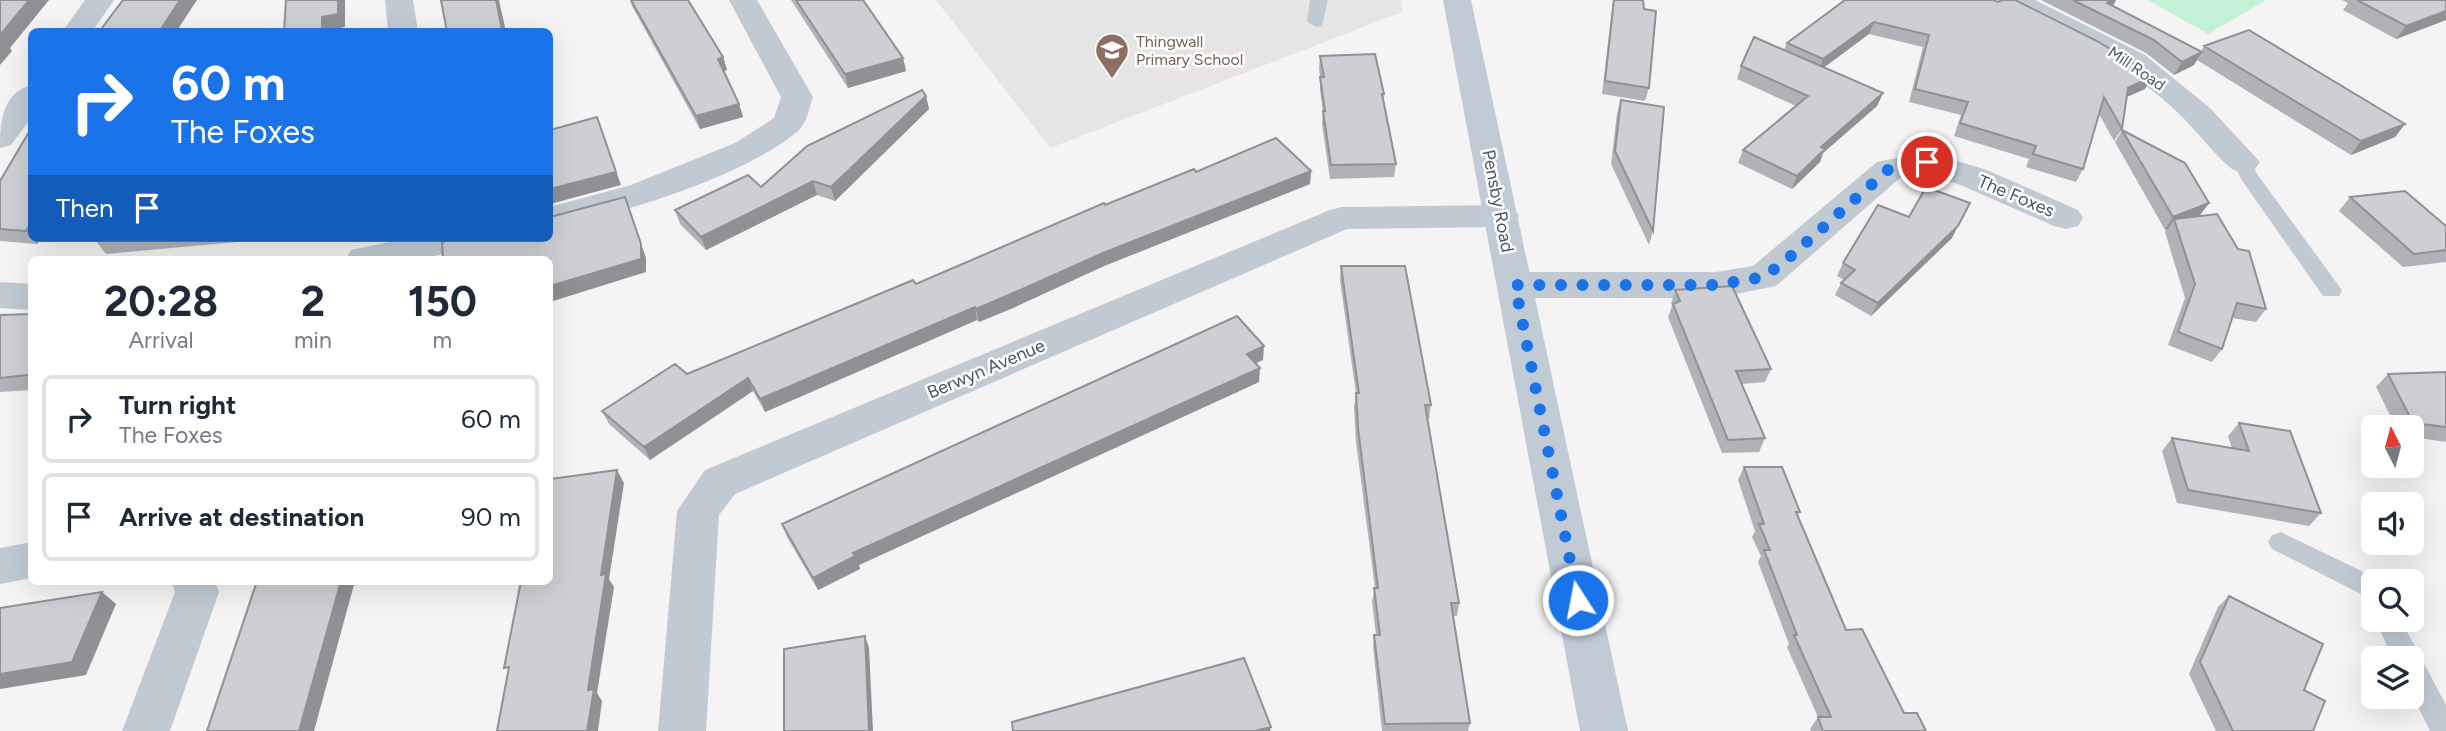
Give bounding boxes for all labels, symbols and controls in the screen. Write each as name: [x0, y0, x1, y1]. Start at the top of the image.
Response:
school or university icon: Thingwall Primary School: [1093, 31, 1131, 80]
place label: Thingwall Primary School: [1136, 32, 1243, 69]
street label: Mill Road: [2104, 42, 2169, 94]
text: 60 m: [171, 53, 286, 112]
icon: right: [56, 56, 147, 147]
text: The Foxes: [171, 113, 315, 151]
pin: [1897, 132, 1957, 192]
icon: arrive: [1908, 143, 1946, 181]
street label: Pensby Road: [1477, 148, 1519, 254]
street label: The Foxes: [1974, 170, 2058, 222]
icon: arrive: [128, 189, 166, 227]
text: Then: [56, 192, 114, 224]
text: 20:28: [104, 276, 218, 327]
text: 2: [301, 276, 325, 327]
text: 150: [408, 276, 477, 327]
text: Arrival: [129, 326, 193, 354]
text: min: [294, 326, 332, 354]
text: m: [433, 326, 452, 354]
street label: Berwyn Avenue: [924, 334, 1048, 404]
text: Turn right: [119, 389, 236, 421]
icon: right: [60, 400, 98, 438]
text: 60 m: [461, 403, 521, 435]
north arrow: [2361, 415, 2424, 478]
map controls: [2361, 415, 2424, 709]
text: The Foxes: [119, 421, 222, 449]
button: sound: [2361, 492, 2424, 555]
icon: arrive: [60, 498, 98, 536]
text: Arrive at destination: [119, 501, 364, 533]
text: 90 m: [461, 501, 521, 533]
position arrow: [1541, 563, 1615, 637]
button: search: [2361, 569, 2424, 632]
button: layers: [2361, 646, 2424, 709]

